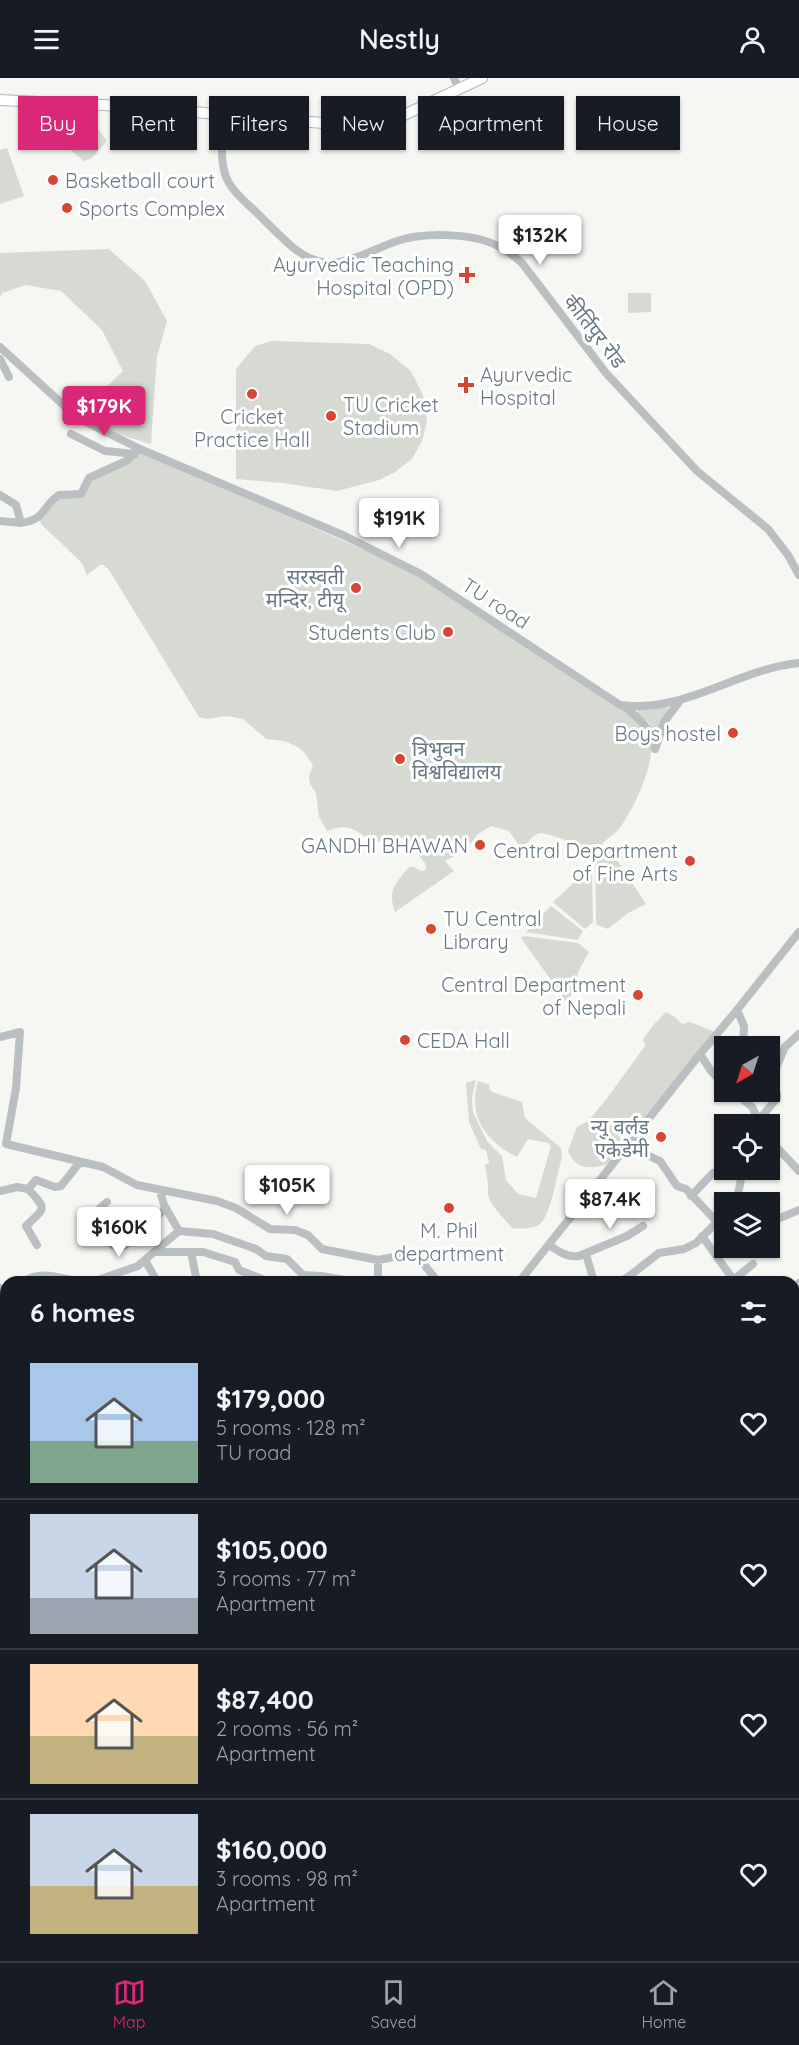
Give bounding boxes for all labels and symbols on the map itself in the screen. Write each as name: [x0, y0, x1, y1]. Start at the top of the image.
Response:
place label: Basketball court: [65, 168, 215, 193]
marker: Basketball court: [46, 173, 60, 187]
place label: Sports Complex: [79, 196, 225, 221]
marker: Sports Complex: [60, 201, 74, 215]
pin: $132K: [498, 215, 582, 266]
place label: Ayurvedic Teaching Hospital (OPD): [273, 252, 454, 300]
marker: Ayurvedic Teaching Hospital (OPD): [458, 266, 476, 284]
street label: कीर्तिपुर रोड: [558, 289, 632, 374]
place label: Ayurvedic Hospital: [480, 362, 572, 410]
marker: Ayurvedic Hospital: [457, 376, 475, 394]
pin: $179K: [62, 386, 146, 437]
marker: Cricket Practice Hall: [245, 387, 259, 401]
place label: TU Cricket Stadium: [343, 392, 439, 440]
place label: Cricket Practice Hall: [194, 404, 310, 452]
marker: TU Cricket Stadium: [324, 409, 338, 423]
pin: $191K: [357, 498, 441, 549]
place label: सरस्वती मन्दिर, टीयू: [266, 564, 347, 613]
street label: TU road: [458, 572, 534, 634]
marker: सरस्वती मन्दिर, टीयू: [349, 581, 363, 595]
place label: Students Club: [309, 620, 436, 645]
marker: Students Club: [441, 625, 455, 639]
place label: Boys hostel: [615, 721, 721, 746]
marker: Boys hostel: [726, 726, 740, 740]
place label: त्रिभुवन विश्वविद्यालय: [412, 736, 502, 784]
marker: त्रिभुवन विश्वविद्यालय: [393, 752, 407, 766]
place label: GANDHI BHAWAN: [301, 833, 468, 858]
marker: GANDHI BHAWAN: [473, 838, 487, 852]
place label: Central Department of Fine Arts: [493, 838, 678, 886]
marker: Central Department of Fine Arts: [683, 854, 697, 868]
place label: TU Central Library: [443, 906, 542, 954]
marker: TU Central Library: [424, 922, 438, 936]
place label: Central Department of Nepali: [441, 972, 626, 1020]
marker: Central Department of Nepali: [631, 988, 645, 1002]
place label: CEDA Hall: [417, 1028, 510, 1053]
marker: CEDA Hall: [398, 1033, 412, 1047]
north arrow: [714, 1036, 780, 1102]
place label: न्यु वर्लड एकेडेमी: [591, 1114, 650, 1162]
marker: न्यु वर्लड एकेडेमी: [654, 1130, 668, 1144]
pin: $105K: [245, 1165, 329, 1216]
pin: $87.4K: [561, 1179, 659, 1230]
marker: M. Phil department: [442, 1201, 456, 1215]
pin: $160K: [77, 1207, 161, 1258]
place label: M. Phil department: [394, 1218, 504, 1266]

